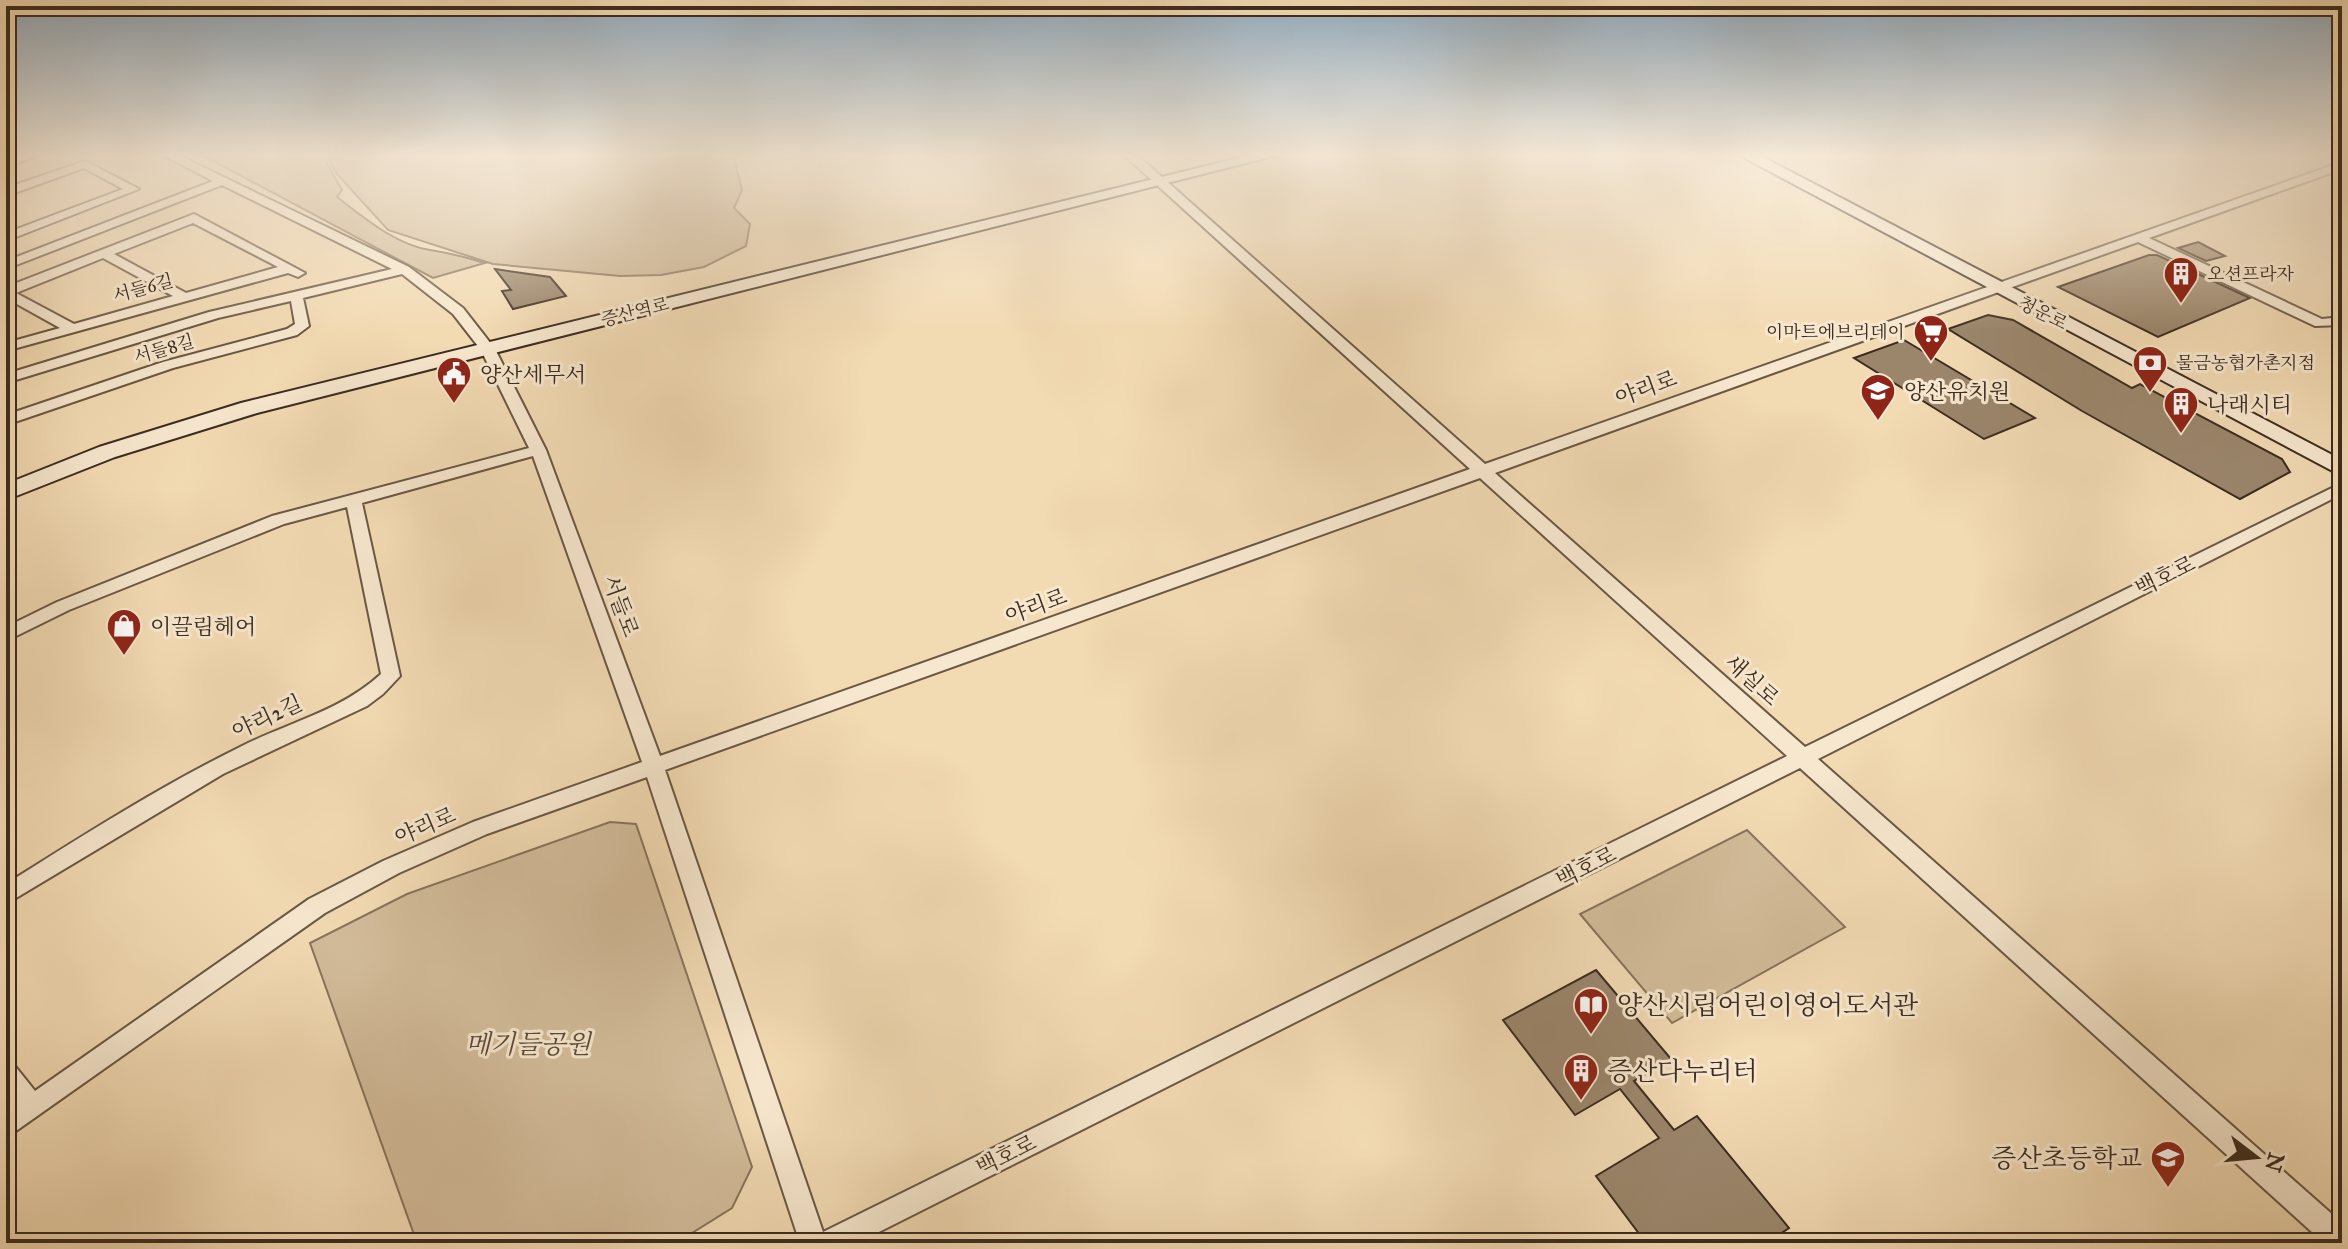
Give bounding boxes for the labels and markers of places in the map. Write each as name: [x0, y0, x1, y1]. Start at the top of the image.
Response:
building icon: 오션프라자: [2162, 255, 2200, 305]
place label: 오션프라자: [2207, 263, 2295, 285]
supermarket icon: 이마트에브리데이: [1912, 313, 1950, 363]
place label: 이마트에브리데이: [1766, 321, 1905, 343]
bank icon: 물금농협가촌지점: [2131, 344, 2169, 394]
place label: 물금농협가촌지점: [2176, 352, 2315, 374]
public building icon: 양산세무서: [435, 355, 473, 405]
place label: 양산세무서: [480, 361, 586, 388]
school or university icon: 양산유치원: [1859, 372, 1897, 422]
place label: 양산유치원: [1904, 378, 2010, 405]
building icon: 나래시티: [2162, 385, 2200, 435]
place label: 나래시티: [2207, 391, 2292, 418]
shop icon: 이끌림헤어: [105, 607, 143, 657]
place label: 이끌림헤어: [150, 613, 256, 640]
library icon: 양산시립어린이영어도서관: [1572, 986, 1610, 1036]
place label: 양산시립어린이영어도서관: [1617, 989, 1918, 1021]
building icon: 증산다누리터: [1562, 1052, 1600, 1102]
place label: 증산다누리터: [1607, 1055, 1758, 1087]
school or university icon: 증산초등학교: [2149, 1139, 2187, 1189]
place label: 증산초등학교: [1991, 1142, 2142, 1174]

